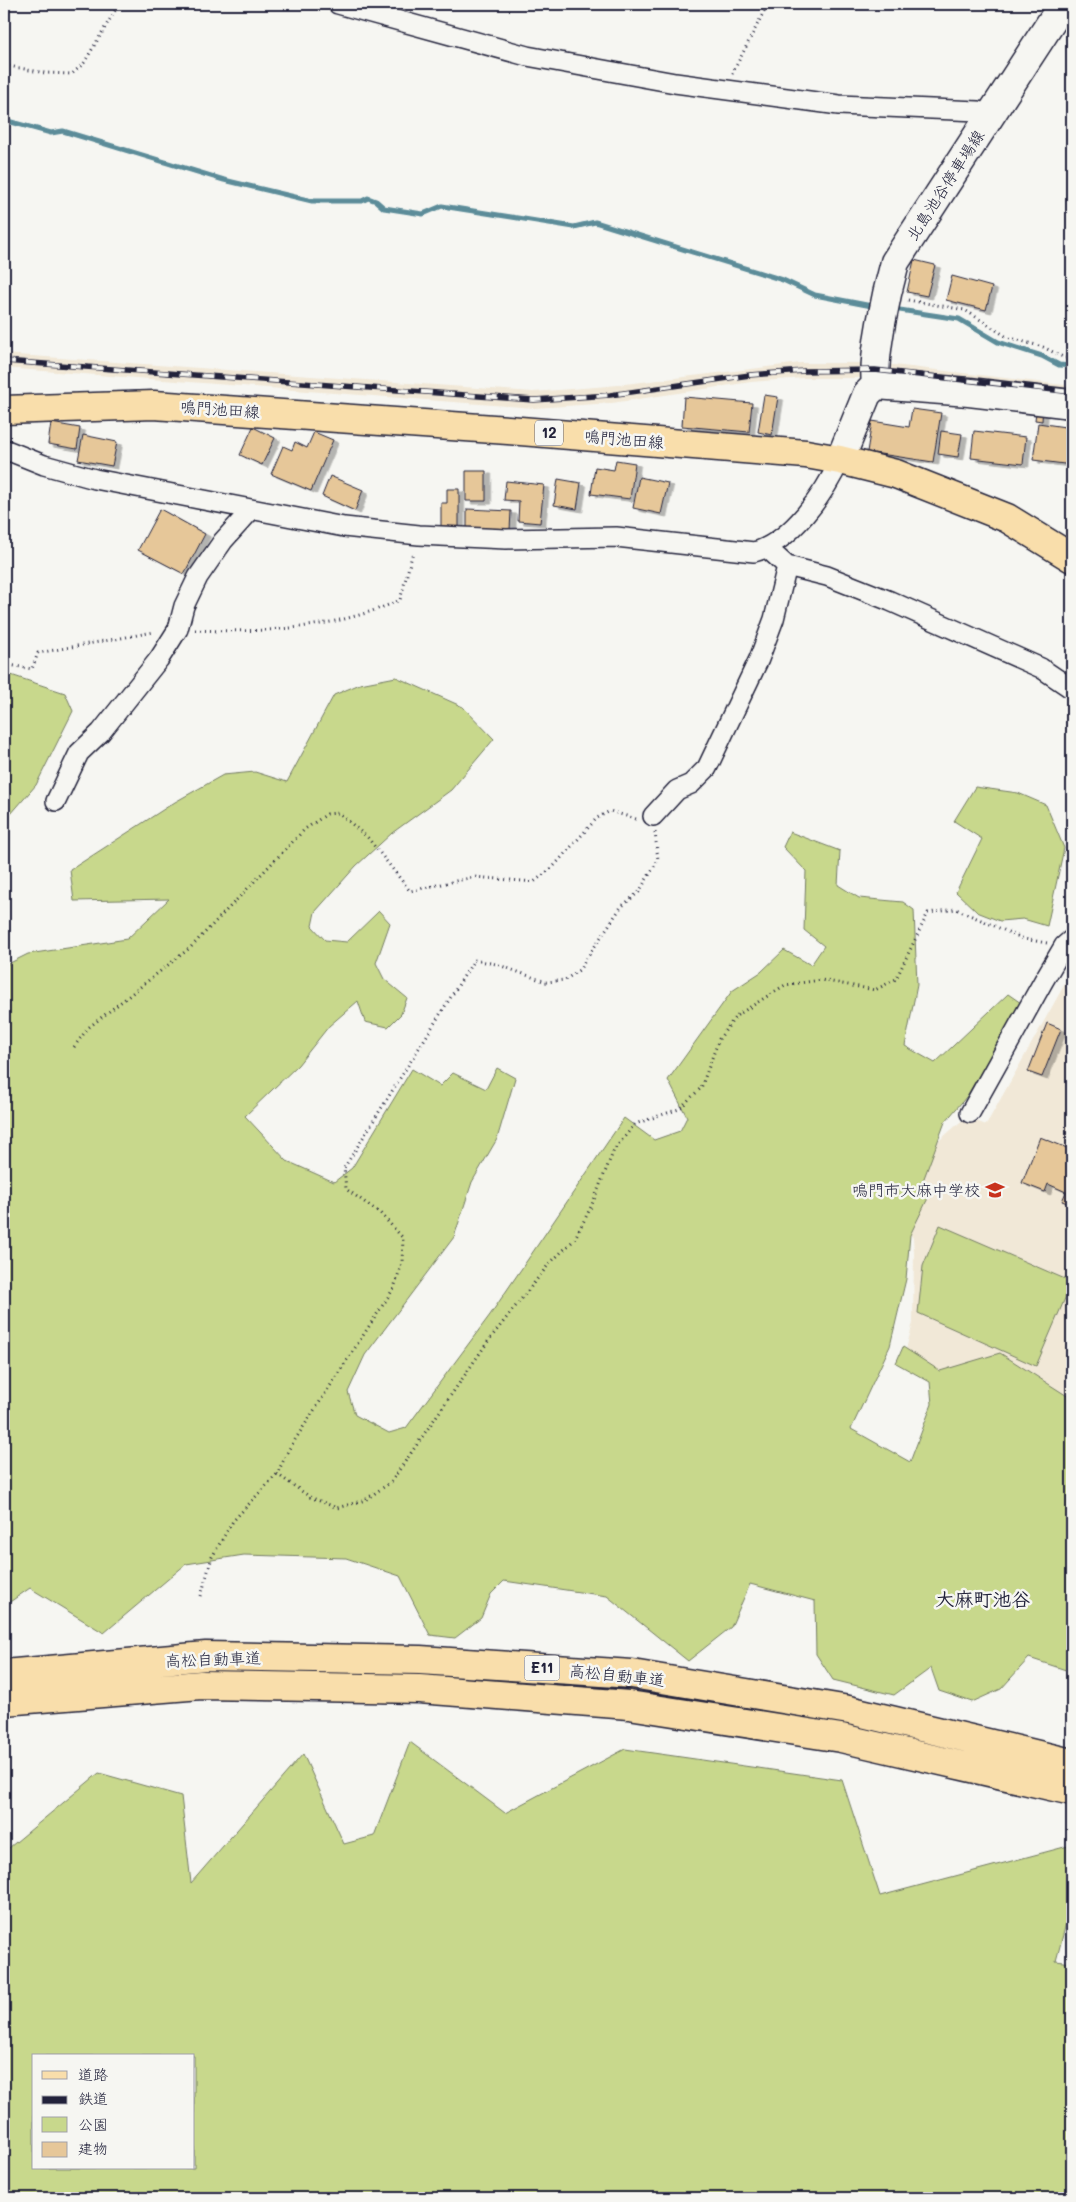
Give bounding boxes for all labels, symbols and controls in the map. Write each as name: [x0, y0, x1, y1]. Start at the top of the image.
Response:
street label: 北島池谷停車場線: [901, 125, 988, 244]
street label: 鳴門池田線: [179, 395, 261, 422]
road number: 12: [535, 420, 563, 446]
street label: 鳴門池田線: [583, 425, 665, 452]
place label: 鳴門市大麻中学校: [852, 1179, 980, 1200]
school or university icon: 鳴門市大麻中学校: [984, 1179, 1006, 1201]
district label: 大麻町池谷: [935, 1586, 1031, 1611]
street label: 高松自動車道: [165, 1646, 261, 1671]
road number: E11: [524, 1656, 560, 1680]
street label: 高松自動車道: [568, 1659, 666, 1690]
legend: [32, 2054, 195, 2170]
text: 道路: [78, 2064, 108, 2084]
text: 鉄道: [78, 2088, 108, 2108]
text: 公園: [78, 2114, 108, 2134]
text: 建物: [78, 2138, 108, 2158]

